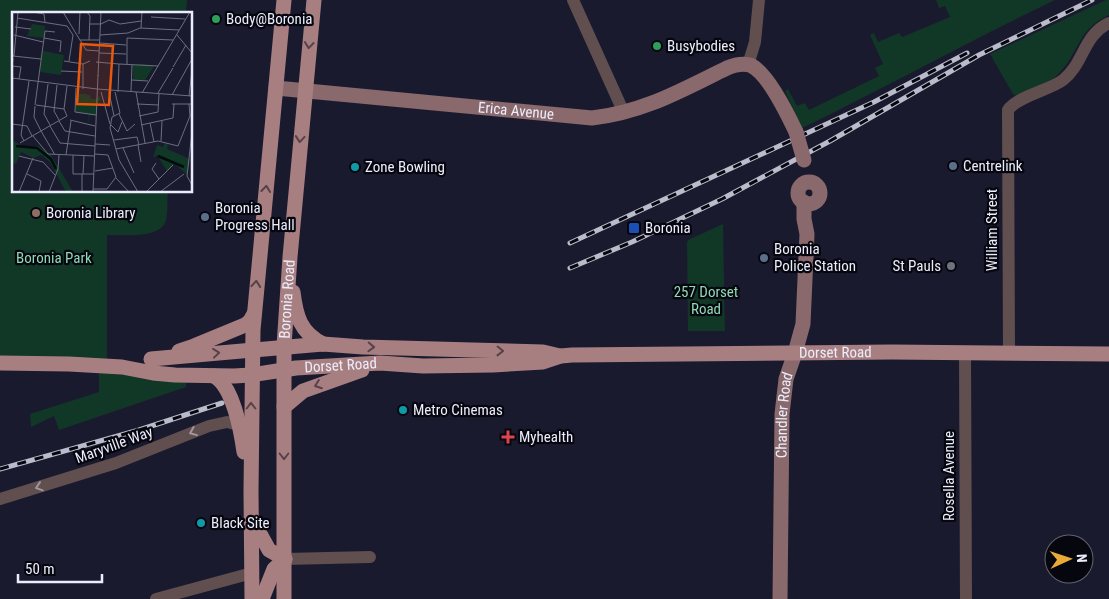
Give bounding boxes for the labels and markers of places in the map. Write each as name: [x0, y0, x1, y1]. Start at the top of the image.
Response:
place label: Body@Boronia: [226, 10, 313, 28]
marker: Body@Boronia: [210, 13, 222, 25]
place label: Busybodies: [667, 37, 735, 55]
marker: Busybodies: [651, 40, 663, 52]
place label: Centrelink: [963, 157, 1023, 175]
place label: Zone Bowling: [365, 158, 445, 176]
marker: Centrelink: [947, 160, 959, 172]
marker: Zone Bowling: [349, 161, 361, 173]
place label: Boronia Progress Hall: [215, 199, 295, 234]
place label: Boronia Library: [46, 204, 135, 222]
marker: Boronia Library: [30, 207, 42, 219]
marker: Boronia Progress Hall: [199, 211, 211, 223]
place label: Boronia: [645, 219, 691, 237]
marker: Boronia: [627, 221, 641, 235]
place label: Boronia Police Station: [774, 240, 856, 275]
marker: Boronia Police Station: [758, 252, 770, 264]
place label: St Pauls: [892, 257, 941, 275]
marker: St Pauls: [945, 260, 957, 272]
place label: Metro Cinemas: [413, 401, 503, 419]
marker: Metro Cinemas: [397, 404, 409, 416]
place label: Myhealth: [519, 428, 573, 446]
marker: Myhealth: [501, 430, 515, 444]
place label: Black Site: [211, 514, 270, 532]
marker: Black Site: [195, 517, 207, 529]

